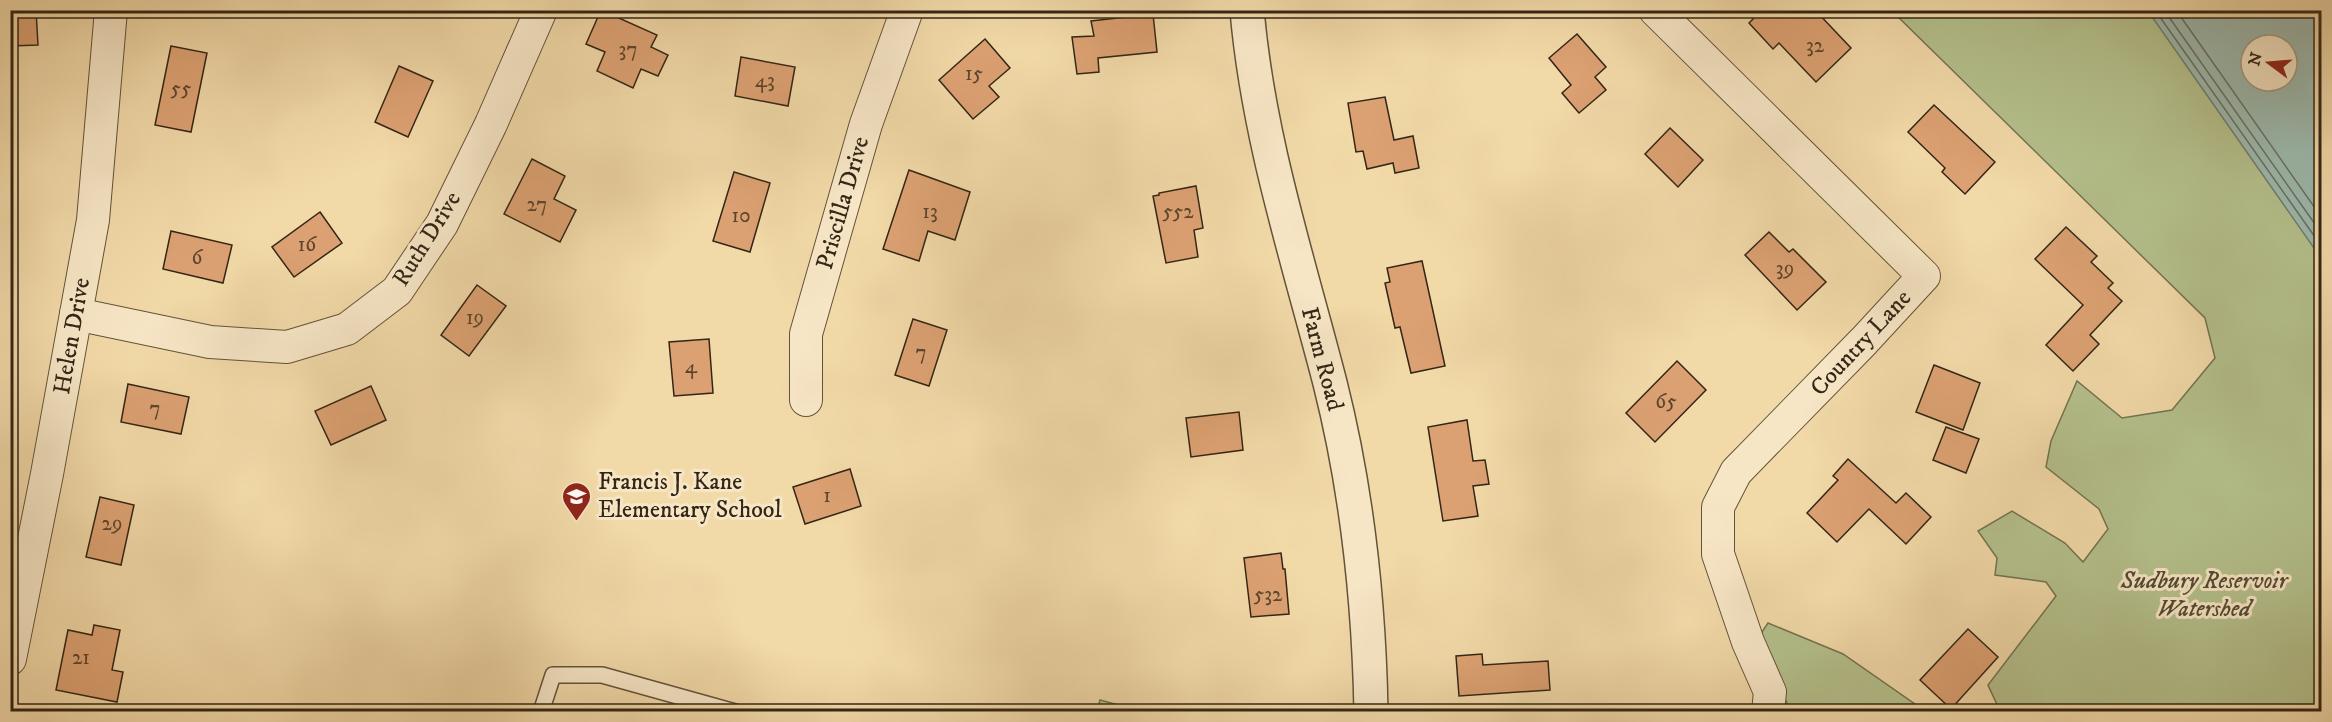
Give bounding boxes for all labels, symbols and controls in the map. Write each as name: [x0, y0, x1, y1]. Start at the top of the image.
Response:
house number: 32: [1806, 33, 1825, 59]
north arrow: [2239, 33, 2299, 93]
house number: 37: [619, 37, 637, 63]
text: N: [2244, 50, 2267, 68]
house number: 15: [965, 61, 983, 87]
house number: 43: [755, 68, 775, 94]
house number: 55: [171, 76, 191, 102]
street label: Priscilla Drive: [810, 133, 876, 273]
street label: Ruth Drive: [386, 186, 468, 292]
house number: 27: [527, 192, 547, 218]
house number: 13: [922, 199, 938, 225]
house number: 552: [1162, 199, 1194, 225]
house number: 10: [732, 203, 750, 229]
house number: 16: [298, 232, 317, 258]
house number: 6: [192, 245, 204, 271]
house number: 39: [1776, 256, 1794, 282]
street label: Helen Drive: [47, 275, 97, 397]
street label: Country Lane: [1804, 283, 1918, 402]
street label: Farm Road: [1294, 304, 1350, 414]
house number: 19: [466, 305, 484, 331]
house number: 7: [915, 340, 927, 366]
house number: 4: [685, 354, 698, 380]
house number: 65: [1655, 389, 1677, 415]
house number: 7: [149, 396, 161, 422]
place label: Francis J. Kane Elementary School: [598, 467, 782, 525]
school or university icon: Francis J. Kane Elementary School: [561, 480, 593, 522]
house number: 1: [823, 483, 831, 509]
house number: 29: [102, 511, 122, 537]
park label: Sudbury Reservoir Watershed: [2120, 566, 2290, 624]
house number: 532: [1254, 582, 1283, 608]
house number: 21: [72, 645, 90, 671]

